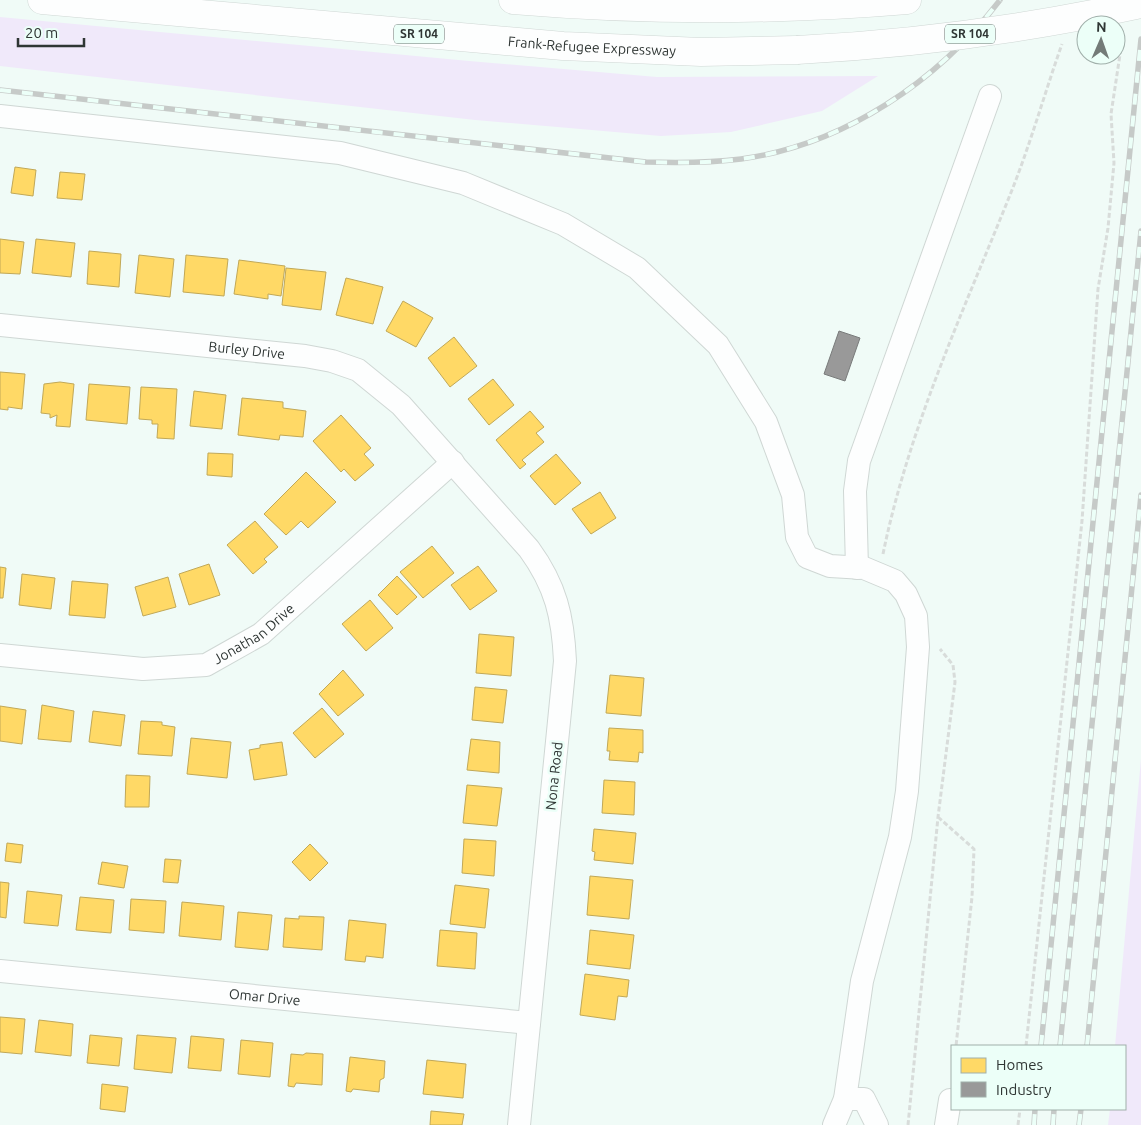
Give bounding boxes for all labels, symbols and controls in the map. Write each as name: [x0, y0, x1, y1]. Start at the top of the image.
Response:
scale bar: [18, 15, 84, 47]
north arrow: [1076, 15, 1126, 65]
text: N: [1096, 19, 1107, 35]
text: 20 m: [25, 24, 58, 41]
road number: SR 104: [394, 24, 444, 44]
road number: SR 104: [945, 24, 995, 44]
street label: Frank-Refugee Expressway: [507, 33, 677, 59]
street label: Burley Drive: [208, 338, 286, 362]
street label: Jonathan Drive: [210, 600, 297, 667]
street label: Nona Road: [542, 741, 566, 811]
street label: Omar Drive: [228, 986, 301, 1008]
legend: [951, 1045, 1126, 1110]
text: Homes: [996, 1056, 1043, 1073]
text: Industry: [996, 1081, 1051, 1098]

